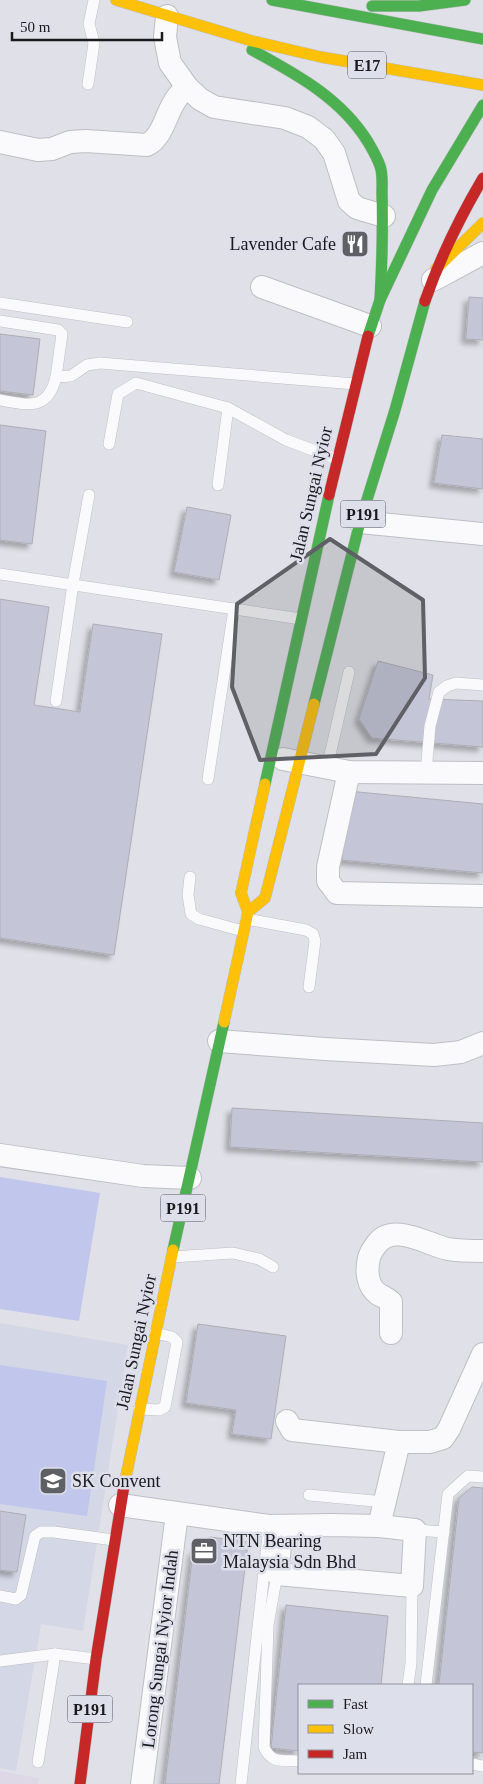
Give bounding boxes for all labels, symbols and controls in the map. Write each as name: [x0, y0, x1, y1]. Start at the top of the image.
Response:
scale bar: [12, 10, 162, 42]
text: 50 m: [20, 19, 51, 35]
road number: E17: [348, 52, 386, 78]
restaurant icon: Lavender Cafe: [340, 229, 370, 259]
place label: Lavender Cafe: [230, 234, 336, 254]
street label: Jalan Sungai Nyior: [286, 425, 336, 563]
road number: P191: [340, 500, 386, 528]
road number: P191: [160, 1194, 206, 1222]
street label: Jalan Sungai Nyior: [112, 1272, 160, 1412]
school or university icon: SK Convent: [38, 1466, 68, 1496]
place label: SK Convent: [72, 1471, 161, 1491]
place label: NTN Bearing Malaysia Sdn Bhd: [223, 1531, 356, 1572]
office icon: NTN Bearing Malaysia Sdn Bhd: [189, 1536, 219, 1566]
street label: Lorong Sungai Nyior Indah: [138, 1549, 182, 1749]
legend: [298, 1684, 473, 1774]
road number: P191: [68, 1696, 112, 1722]
text: Fast: [343, 1696, 369, 1712]
text: Slow: [343, 1721, 374, 1737]
text: Jam: [343, 1746, 367, 1762]

